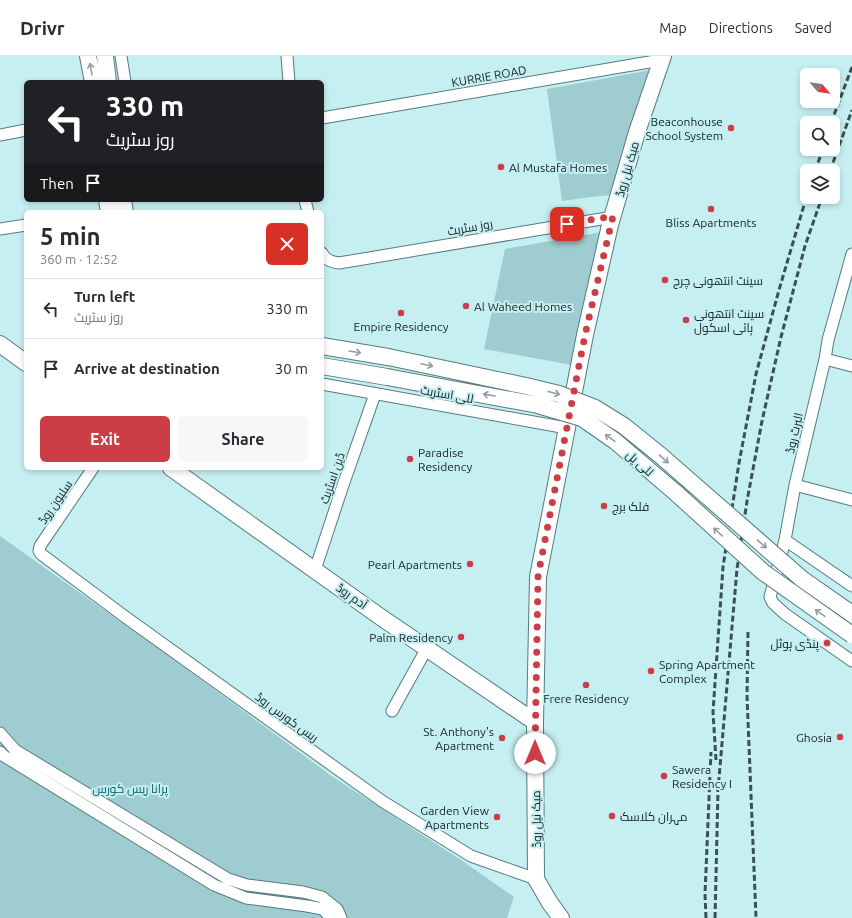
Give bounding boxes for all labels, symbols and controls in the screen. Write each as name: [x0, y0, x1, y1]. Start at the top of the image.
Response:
text: Drivr: [20, 17, 65, 39]
text: Map: [659, 20, 687, 36]
text: Directions: [709, 20, 773, 36]
text: Saved: [795, 20, 832, 36]
one-way arrow: [87, 63, 95, 76]
street label: KURRIE ROAD: [450, 63, 528, 89]
north arrow: [800, 68, 840, 108]
map controls: [800, 68, 840, 204]
text: 330 m: [106, 90, 184, 121]
icon: left: [40, 96, 92, 148]
place label: Beaconhouse School System: [646, 115, 723, 142]
button: search: [800, 116, 840, 156]
marker: Beaconhouse School System: [726, 123, 736, 133]
text: روز سٹریٹ: [106, 129, 175, 149]
street label: میک نیل روڈ: [613, 140, 642, 199]
place label: Al Mustafa Homes: [509, 161, 607, 174]
marker: Al Mustafa Homes: [496, 162, 506, 172]
button: layers: [800, 164, 840, 204]
icon: arrive: [82, 172, 104, 194]
text: Then: [40, 175, 74, 192]
marker: Bliss Apartments: [706, 204, 716, 214]
pin: [550, 207, 584, 241]
icon: arrive: [556, 213, 578, 235]
place label: Bliss Apartments: [666, 216, 756, 229]
street label: روز سٹریٹ: [446, 217, 494, 238]
text: 5 min: [40, 223, 101, 250]
button: close: [266, 223, 308, 265]
text: 360 m · 12:52: [40, 252, 118, 266]
place label: سینٹ انتھونی چرچ: [673, 274, 763, 290]
marker: سینٹ انتھونی چرچ: [660, 275, 670, 285]
text: Turn left: [74, 288, 135, 305]
icon: left: [40, 298, 62, 320]
text: 330 m: [266, 300, 308, 317]
place label: Al Waheed Homes: [474, 300, 572, 313]
marker: Al Waheed Homes: [461, 301, 471, 311]
place label: سینٹ انتھونی ہائی اسکول: [694, 307, 764, 336]
marker: Empire Residency: [396, 308, 406, 318]
text: روز سٹریٹ: [74, 310, 123, 324]
marker: سینٹ انتھونی ہائی اسکول: [681, 315, 691, 325]
place label: Empire Residency: [353, 320, 449, 333]
one-way arrow: [348, 348, 361, 356]
icon: arrive: [40, 358, 62, 380]
text: Arrive at destination: [74, 360, 220, 377]
text: 30 m: [275, 360, 308, 377]
one-way arrow: [420, 362, 433, 370]
street label: للی اسٹریٹ: [419, 383, 475, 406]
one-way arrow: [547, 390, 560, 397]
one-way arrow: [483, 391, 496, 399]
street label: البرٹ روڈ: [783, 411, 806, 455]
button: Exit: [40, 416, 170, 462]
button: Share: [178, 416, 308, 462]
one-way arrow: [604, 434, 615, 442]
place label: Paradise Residency: [418, 446, 472, 473]
street label: للی پل: [622, 448, 656, 481]
street label: ڈین اسٹریٹ: [317, 450, 348, 506]
marker: Paradise Residency: [405, 454, 415, 464]
one-way arrow: [659, 454, 669, 463]
street label: سلیون روڈ: [36, 477, 75, 527]
place label: فلک برج: [612, 500, 649, 515]
marker: فلک برج: [599, 501, 609, 511]
one-way arrow: [714, 528, 724, 537]
one-way arrow: [757, 540, 767, 549]
place label: Pearl Apartments: [368, 558, 462, 571]
marker: Pearl Apartments: [465, 559, 475, 569]
street label: آدم روڈ: [333, 581, 371, 613]
one-way arrow: [815, 609, 826, 617]
place label: Palm Residency: [369, 631, 453, 644]
marker: Palm Residency: [456, 632, 466, 642]
place label: پنڈی ہوٹل: [771, 637, 820, 653]
marker: پنڈی ہوٹل: [822, 638, 832, 648]
place label: Spring Apartment Complex: [659, 658, 755, 685]
marker: Spring Apartment Complex: [646, 666, 656, 676]
marker: Frere Residency: [581, 680, 591, 690]
street label: ریس کورس روڈ: [252, 690, 321, 745]
place label: Frere Residency: [543, 692, 629, 705]
place label: St. Anthony's Apartment: [423, 725, 494, 752]
place label: Ghosia: [796, 731, 832, 744]
position arrow: [514, 732, 556, 774]
marker: Ghosia: [835, 732, 845, 742]
marker: St. Anthony's Apartment: [497, 733, 507, 743]
place label: Sawera Residency I: [672, 763, 732, 790]
marker: Sawera Residency I: [659, 771, 669, 781]
park label: پرانا ریس کورس: [92, 782, 169, 798]
street label: میک نیل روڈ: [529, 790, 544, 848]
place label: Garden View Apartments: [420, 804, 490, 831]
place label: مہران کلاسک: [620, 810, 688, 825]
marker: مہران کلاسک: [607, 811, 617, 821]
marker: Garden View Apartments: [492, 812, 502, 822]

